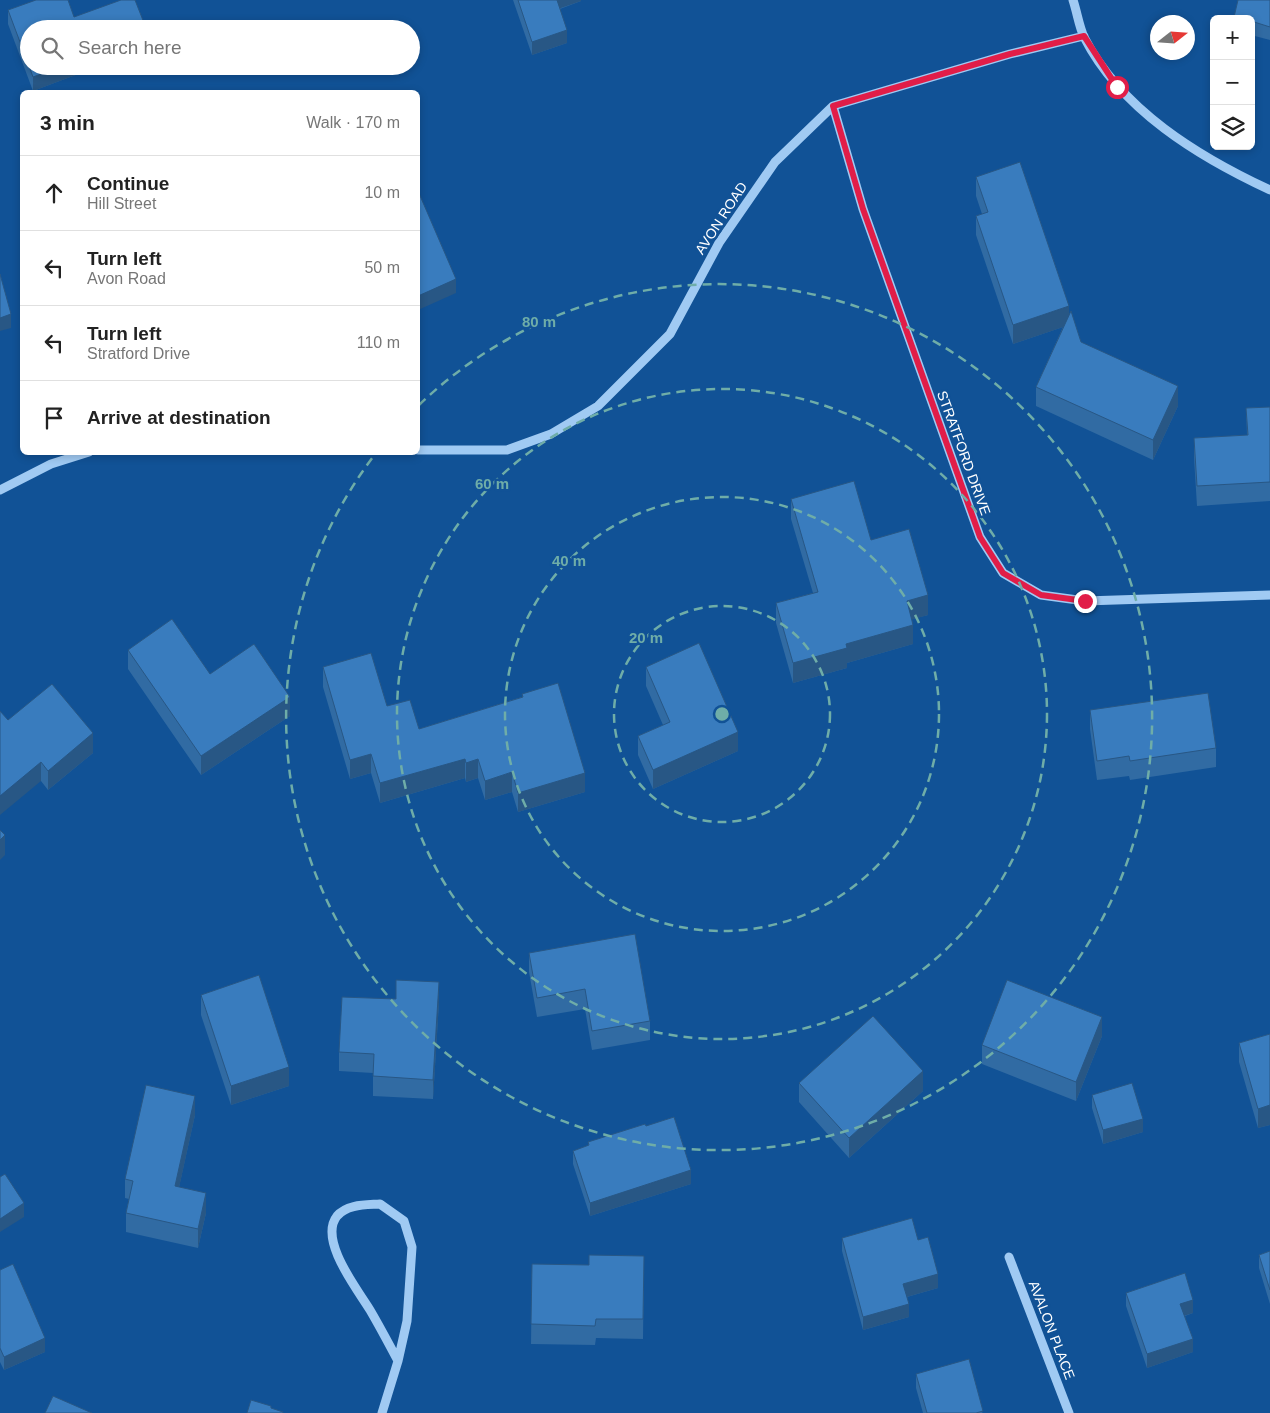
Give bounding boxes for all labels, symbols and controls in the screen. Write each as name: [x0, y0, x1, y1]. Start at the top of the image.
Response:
north arrow: [1150, 15, 1195, 60]
map controls: [1210, 15, 1255, 150]
button: +: [1210, 15, 1255, 60]
search box: [20, 20, 420, 75]
icon: search: [38, 34, 66, 62]
text: Search here: [78, 37, 182, 58]
button: −: [1210, 60, 1255, 105]
route start: [1106, 76, 1129, 99]
button: layers: [1210, 105, 1255, 150]
text: 3 min: [40, 111, 95, 134]
text: Walk · 170 m: [306, 114, 400, 131]
text: Continue: [87, 173, 169, 194]
icon: ahead: [40, 179, 68, 207]
street label: AVON ROAD: [692, 179, 750, 257]
text: 10 m: [364, 184, 400, 201]
text: Hill Street: [87, 195, 156, 212]
text: Turn left: [87, 248, 162, 269]
icon: left: [40, 254, 68, 282]
text: 50 m: [364, 259, 400, 276]
text: Avon Road: [87, 270, 166, 287]
text: 80 m: [522, 313, 556, 330]
text: Turn left: [87, 323, 162, 344]
icon: left: [40, 329, 68, 357]
text: 110 m: [357, 334, 400, 351]
text: Stratford Drive: [87, 345, 190, 362]
street label: STRATFORD DRIVE: [934, 389, 994, 517]
icon: arrive: [40, 404, 68, 432]
text: Arrive at destination: [87, 407, 271, 428]
text: 60 m: [475, 475, 509, 492]
text: 40 m: [552, 552, 586, 569]
route end: [1074, 590, 1097, 613]
text: 20 m: [629, 629, 663, 646]
centre of rings: [713, 705, 731, 723]
street label: AVALON PLACE: [1026, 1278, 1078, 1382]

